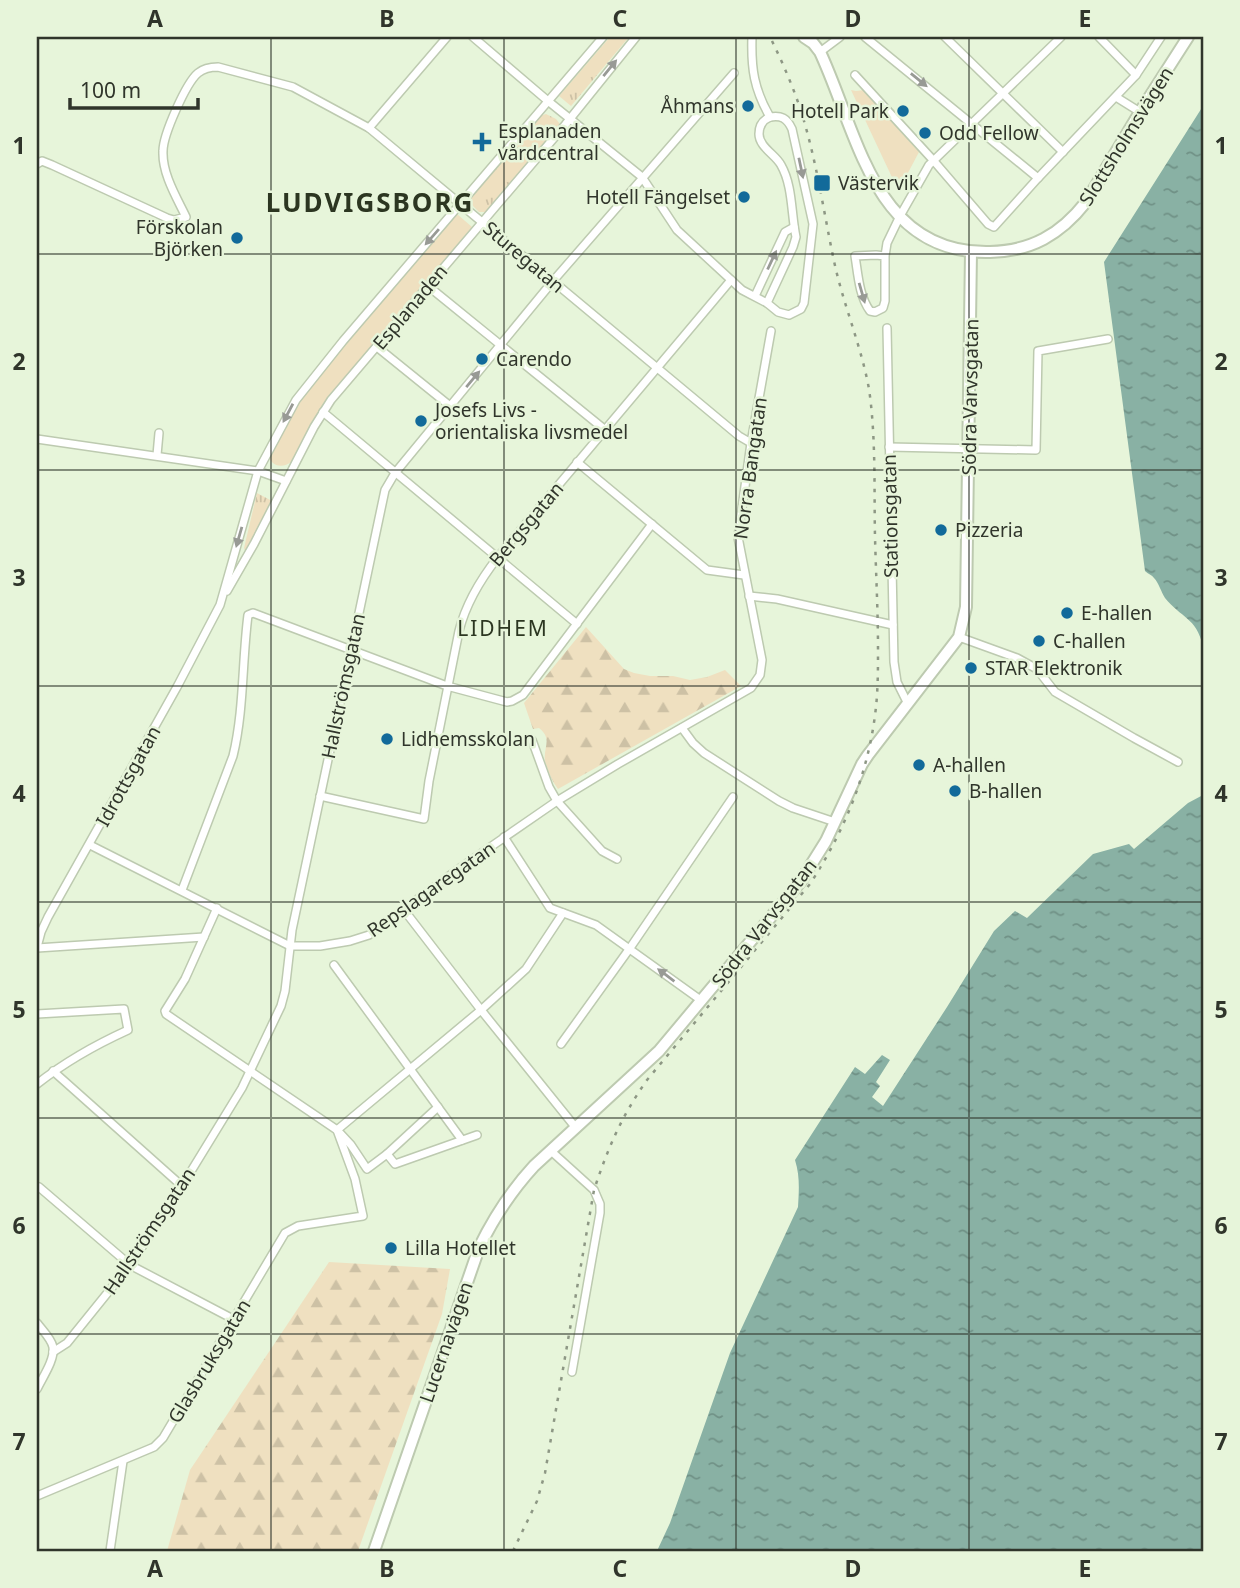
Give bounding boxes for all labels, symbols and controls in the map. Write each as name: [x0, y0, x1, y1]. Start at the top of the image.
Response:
text: A: [147, 2, 163, 34]
text: B: [379, 2, 395, 34]
text: C: [613, 2, 628, 34]
text: D: [845, 2, 861, 34]
text: E: [1079, 2, 1091, 34]
one-way arrow: [602, 60, 617, 77]
street label: Slottsholmsvägen: [1073, 62, 1179, 210]
scale bar: [70, 66, 198, 110]
one-way arrow: [909, 72, 927, 87]
text: 100 m: [80, 76, 141, 104]
place label: Åhmans: [661, 93, 734, 119]
marker: Åhmans: [740, 98, 756, 114]
place label: Hotell Park: [791, 98, 889, 124]
marker: Hotell Park: [895, 103, 911, 119]
place label: Esplanaden vårdcentral: [498, 118, 601, 166]
place label: Odd Fellow: [939, 120, 1039, 146]
marker: Odd Fellow: [917, 125, 933, 141]
text: 1: [12, 129, 26, 161]
text: 1: [1214, 129, 1228, 161]
marker: Esplanaden vårdcentral: [472, 132, 492, 152]
one-way arrow: [795, 157, 806, 179]
place label: Västervik: [838, 170, 919, 196]
marker: Västervik: [812, 173, 832, 193]
district label: LUDVIGSBORG: [266, 184, 474, 220]
place label: Hotell Fängelset: [586, 184, 730, 210]
marker: Hotell Fängelset: [736, 189, 752, 205]
place label: Förskolan Björken: [136, 214, 223, 262]
street label: Sturegatan: [478, 215, 570, 299]
one-way arrow: [425, 229, 440, 246]
marker: Förskolan Björken: [229, 230, 245, 246]
one-way arrow: [766, 250, 778, 270]
street label: Esplanaden: [367, 259, 453, 355]
one-way arrow: [858, 283, 868, 304]
street label: Södra Varvsgatan: [956, 319, 984, 475]
text: 2: [12, 345, 26, 377]
text: 2: [1214, 345, 1228, 377]
place label: Carendo: [496, 346, 572, 372]
marker: Carendo: [474, 351, 490, 367]
one-way arrow: [465, 371, 480, 388]
street label: Norra Bangatan: [727, 395, 773, 541]
place label: Josefs Livs - orientaliska livsmedel: [433, 397, 628, 445]
one-way arrow: [283, 404, 295, 424]
marker: Josefs Livs - orientaliska livsmedel: [413, 413, 429, 429]
street label: Stationsgatan: [876, 454, 904, 578]
street label: Bergsgatan: [483, 476, 569, 572]
place label: Pizzeria: [955, 517, 1023, 543]
marker: Pizzeria: [933, 522, 949, 538]
one-way arrow: [234, 527, 244, 548]
text: 3: [12, 561, 26, 593]
text: 3: [1214, 561, 1228, 593]
place label: E-hallen: [1081, 600, 1152, 626]
marker: E-hallen: [1059, 605, 1075, 621]
street label: Hallströmsgatan: [315, 611, 371, 761]
district label: LIDHEM: [457, 614, 549, 642]
place label: C-hallen: [1053, 628, 1126, 654]
marker: C-hallen: [1031, 633, 1047, 649]
place label: STAR Elektronik: [985, 655, 1123, 681]
marker: STAR Elektronik: [963, 660, 979, 676]
street label: Idrottsgatan: [90, 721, 166, 831]
place label: Lidhemsskolan: [401, 726, 535, 752]
marker: Lidhemsskolan: [379, 731, 395, 747]
place label: A-hallen: [933, 752, 1006, 778]
marker: A-hallen: [911, 757, 927, 773]
text: 4: [12, 777, 26, 809]
text: 4: [1214, 777, 1228, 809]
place label: B-hallen: [969, 778, 1042, 804]
marker: B-hallen: [947, 783, 963, 799]
street label: Repslagaregatan: [362, 835, 500, 943]
street label: Södra Varvsgatan: [706, 853, 822, 993]
one-way arrow: [657, 968, 675, 982]
text: 5: [12, 993, 26, 1025]
text: 5: [1214, 993, 1228, 1025]
street label: Hallströmsgatan: [97, 1162, 201, 1300]
text: 6: [12, 1209, 26, 1241]
text: 6: [1214, 1209, 1228, 1241]
place label: Lilla Hotellet: [405, 1235, 516, 1261]
marker: Lilla Hotellet: [383, 1240, 399, 1256]
street label: Lucernavägen: [413, 1278, 479, 1406]
street label: Glasbruksgatan: [162, 1294, 256, 1428]
text: 7: [12, 1425, 26, 1457]
text: 7: [1214, 1425, 1228, 1457]
text: A: [147, 1552, 163, 1584]
text: B: [379, 1552, 395, 1584]
text: C: [613, 1552, 628, 1584]
text: D: [845, 1552, 861, 1584]
text: E: [1079, 1552, 1091, 1584]

